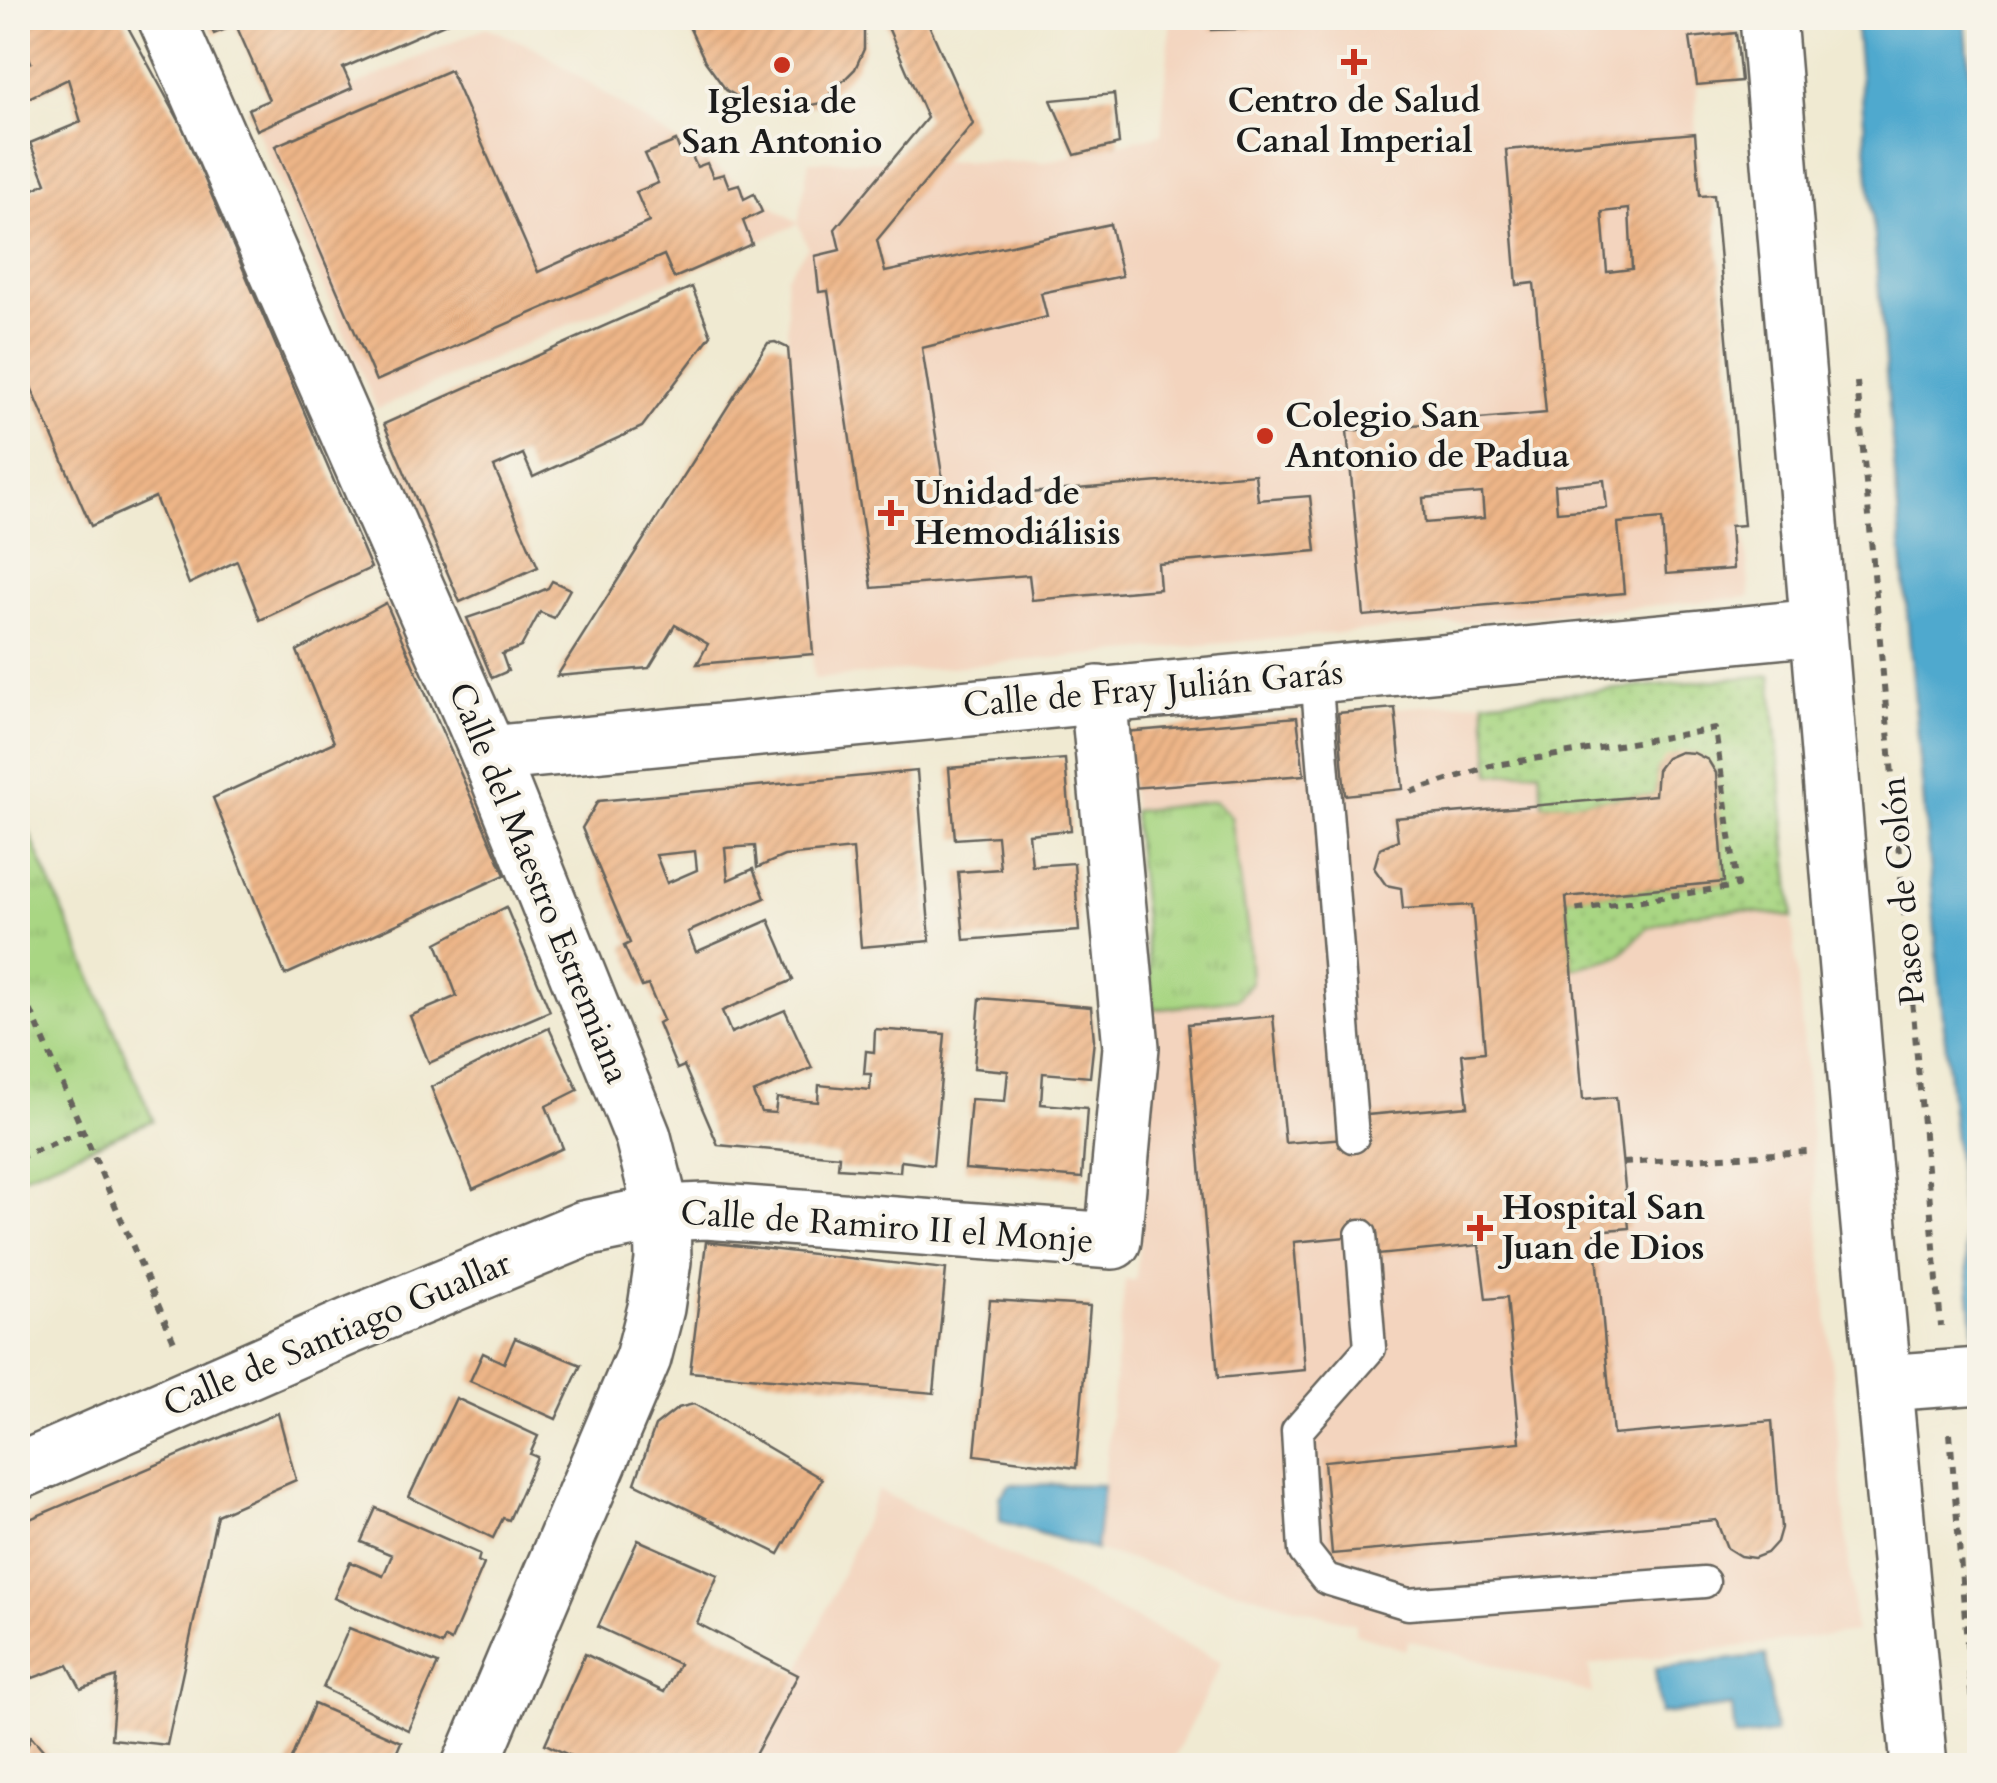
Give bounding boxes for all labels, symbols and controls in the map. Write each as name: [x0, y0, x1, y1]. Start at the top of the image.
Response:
marker: Centro de Salud Canal Imperial: [1341, 49, 1367, 75]
marker: Iglesia de San Antonio: [771, 54, 793, 76]
place label: Centro de Salud Canal Imperial: [1227, 77, 1481, 165]
place label: Iglesia de San Antonio: [682, 78, 882, 166]
place label: Colegio San Antonio de Padua: [1285, 392, 1570, 480]
marker: Colegio San Antonio de Padua: [1254, 425, 1276, 447]
place label: Unidad de Hemodiálisis: [914, 469, 1121, 557]
marker: Unidad de Hemodiálisis: [878, 500, 904, 526]
street label: Calle de Fray Julián Garás: [961, 648, 1345, 730]
street label: Calle del Maestro Estremiana: [437, 675, 641, 1091]
street label: Paseo de Colón: [1869, 775, 1937, 1007]
place label: Hospital San Juan de Dios: [1497, 1184, 1706, 1272]
street label: Calle de Ramiro II el Monje: [679, 1189, 1095, 1265]
marker: Hospital San Juan de Dios: [1467, 1215, 1493, 1241]
street label: Calle de Santiago Guallar: [156, 1239, 518, 1429]

